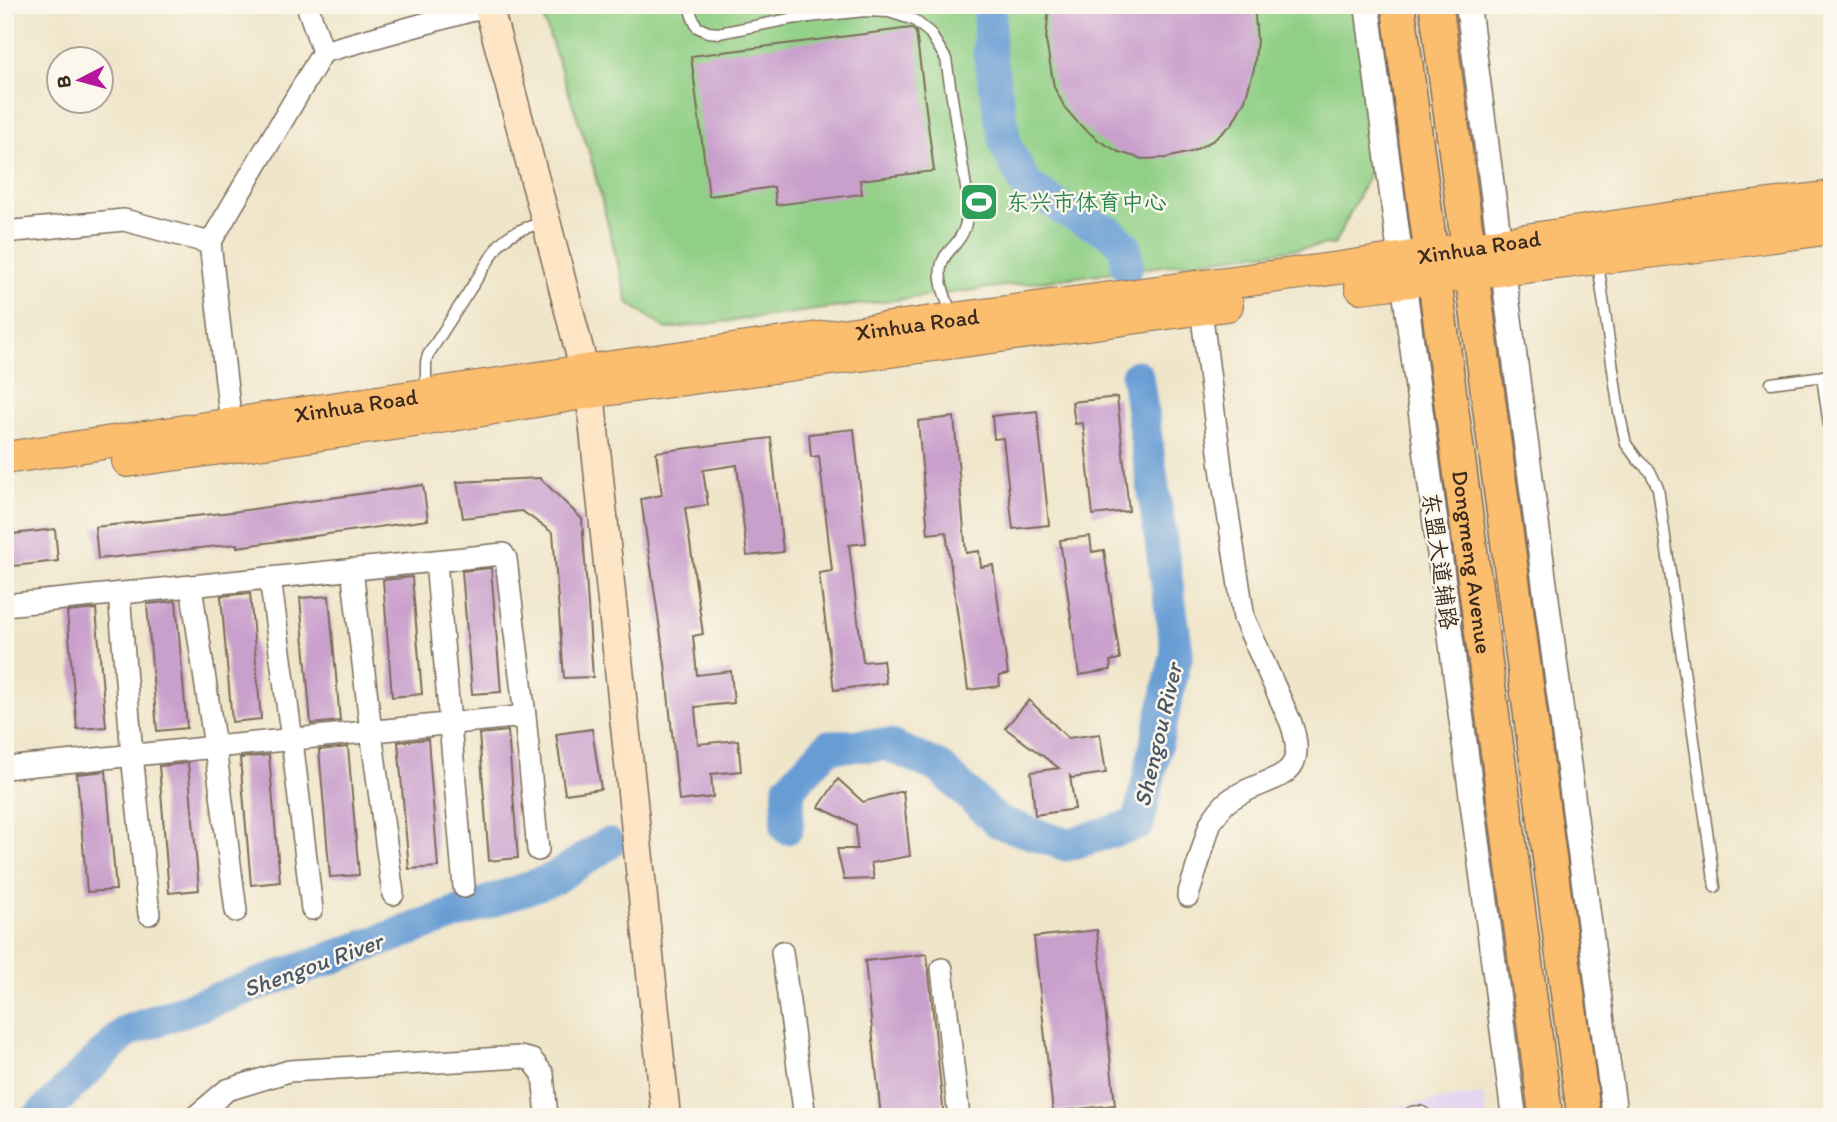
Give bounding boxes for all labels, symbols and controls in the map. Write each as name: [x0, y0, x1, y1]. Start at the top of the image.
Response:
north arrow: [46, 46, 116, 116]
text: B: [52, 74, 76, 89]
sports icon: 东兴市体育中心: [958, 181, 1000, 223]
place label: 东兴市体育中心: [1006, 188, 1167, 216]
street label: Xinhua Road: [1415, 224, 1543, 270]
street label: Xinhua Road: [854, 302, 981, 347]
street label: Xinhua Road: [292, 382, 420, 428]
street label: Dongmeng Avenue: [1446, 469, 1498, 656]
street label: 东盟大道辅路: [1417, 491, 1463, 631]
water label: Shengou River: [1127, 658, 1189, 809]
water label: Shengou River: [239, 925, 389, 1003]

